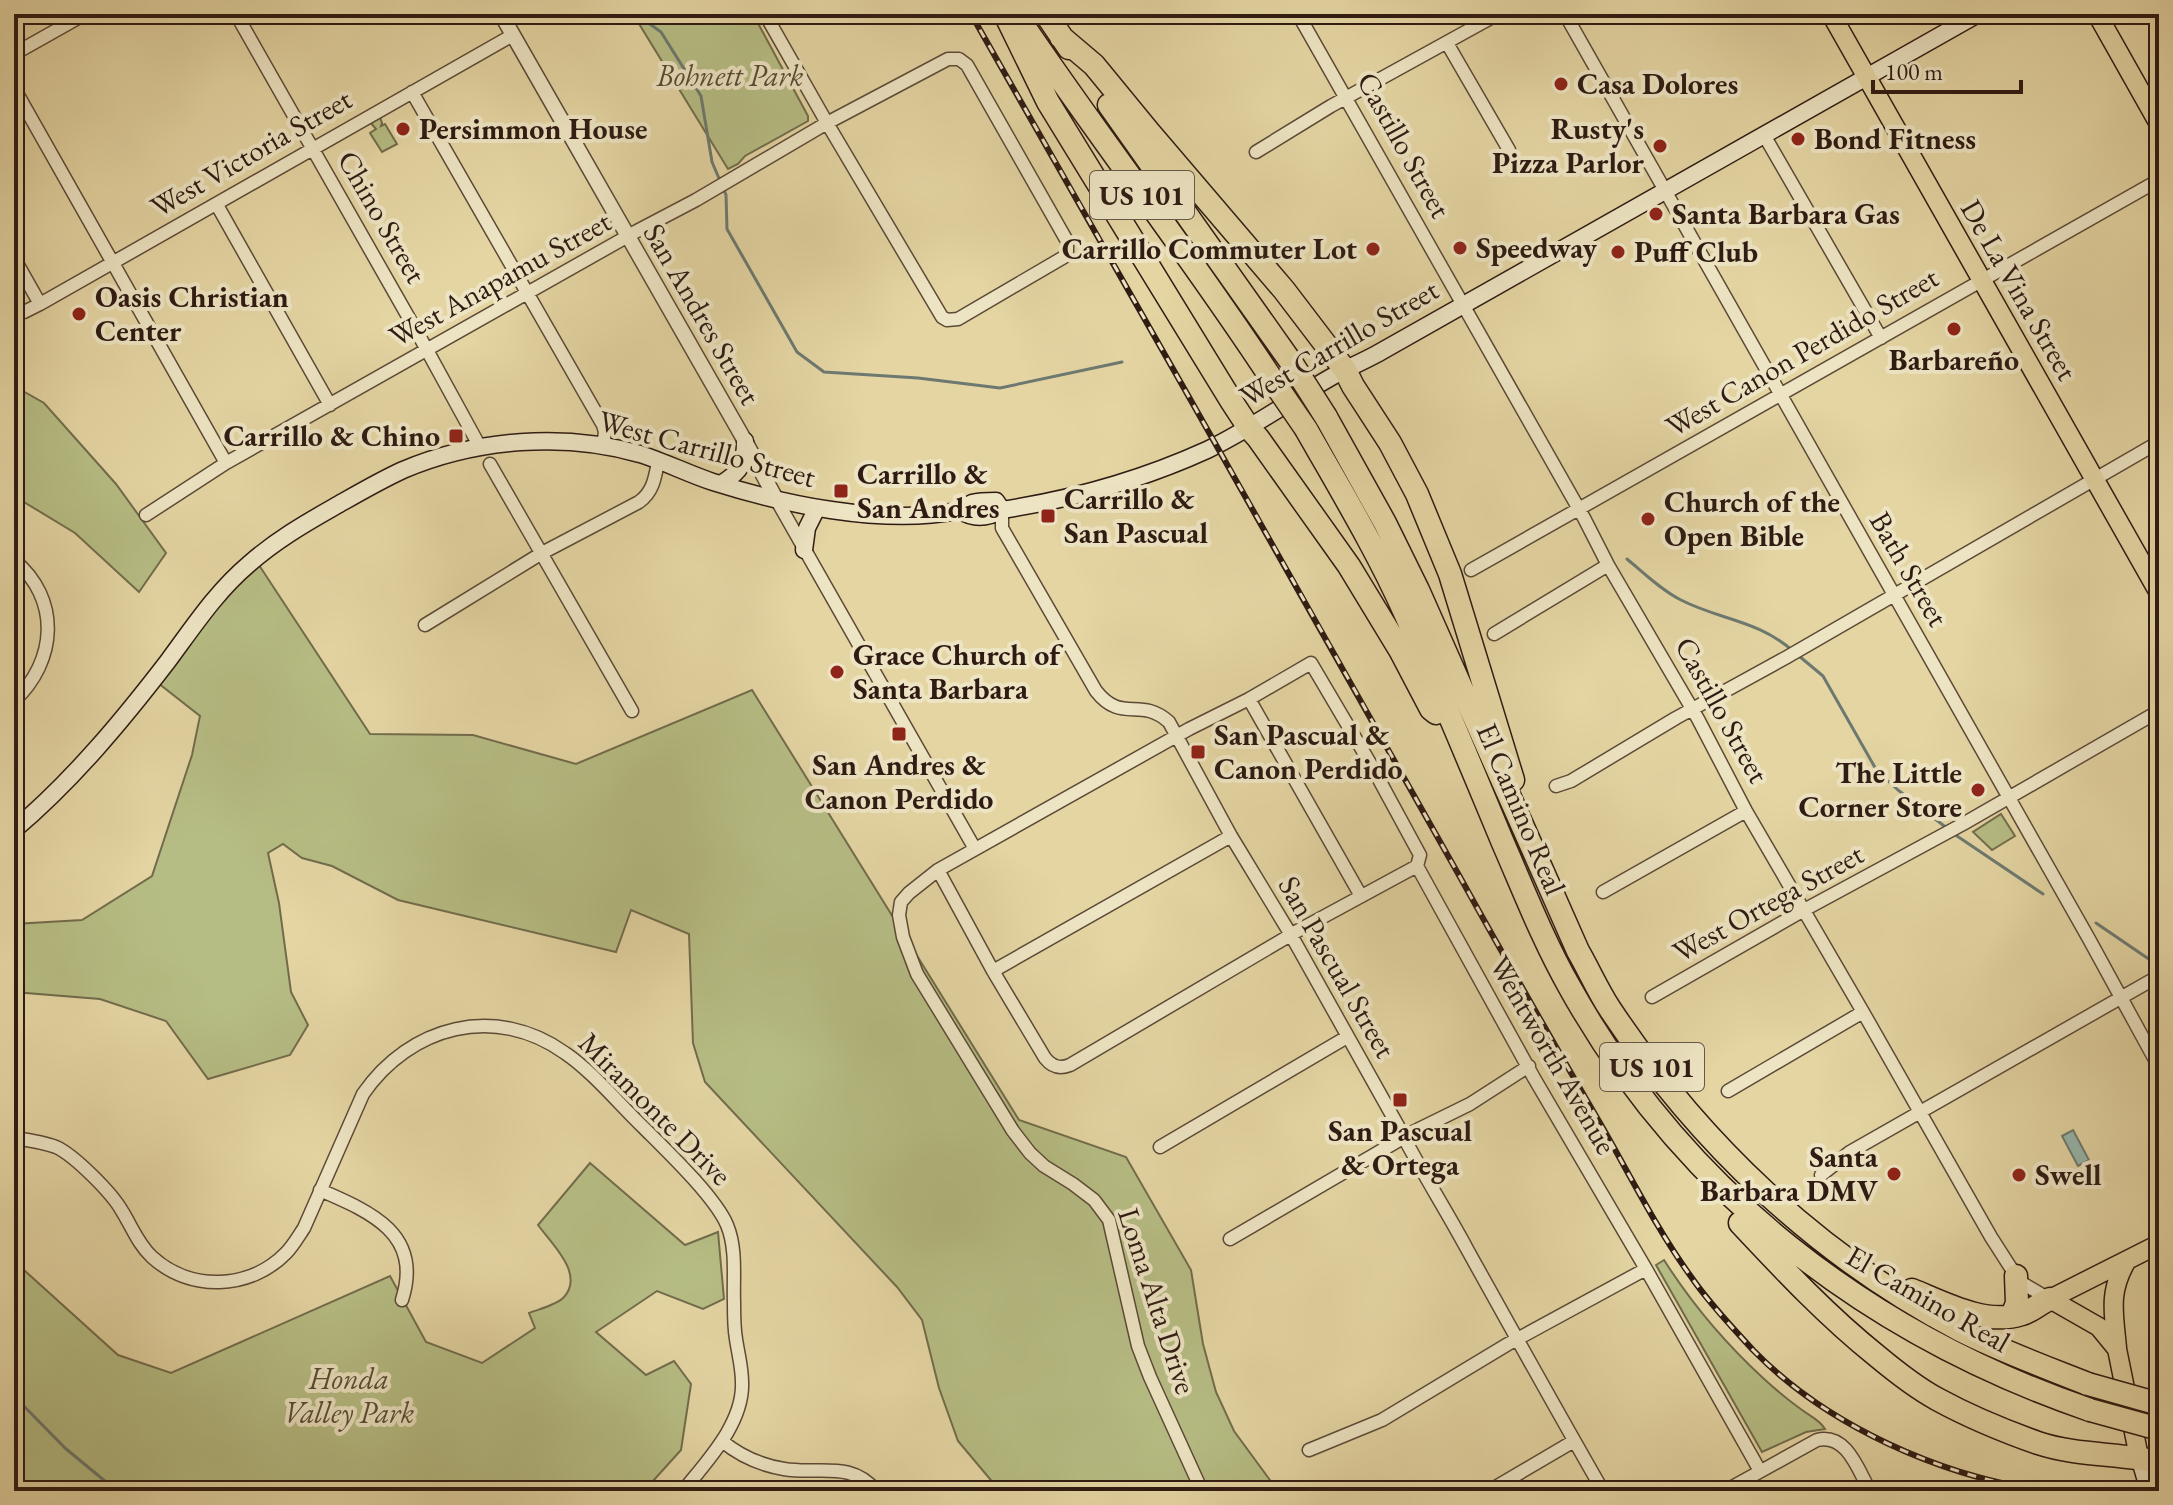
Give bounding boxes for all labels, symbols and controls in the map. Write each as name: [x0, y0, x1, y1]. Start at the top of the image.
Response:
scale bar: [1873, 44, 2021, 94]
park label: Bohnett Park: [656, 56, 804, 95]
text: 100 m: [1885, 56, 1943, 87]
place label: Casa Dolores: [1577, 64, 1738, 103]
street label: Castillo Street: [1348, 65, 1461, 225]
marker: Casa Dolores: [1552, 75, 1570, 93]
street label: West Victoria Street: [143, 79, 359, 226]
place label: Persimmon House: [419, 109, 647, 148]
place label: Rusty's Pizza Parlor: [1492, 109, 1645, 182]
place label: Bond Fitness: [1814, 119, 1976, 158]
marker: Persimmon House: [394, 120, 412, 138]
marker: Bond Fitness: [1789, 130, 1807, 148]
marker: Rusty's Pizza Parlor: [1651, 137, 1669, 155]
street label: Chino Street: [329, 143, 436, 291]
road number: US 101: [1090, 171, 1194, 219]
street label: De La Vina Street: [1952, 192, 2087, 388]
place label: Santa Barbara Gas: [1672, 194, 1900, 233]
street label: West Anapamu Street: [382, 201, 618, 356]
marker: Santa Barbara Gas: [1647, 205, 1665, 223]
street label: San Andres Street: [635, 216, 770, 412]
place label: Speedway: [1476, 228, 1598, 267]
place label: Carrillo Commuter Lot: [1062, 229, 1358, 268]
place label: Puff Club: [1634, 232, 1758, 271]
marker: Speedway: [1451, 239, 1469, 257]
marker: Carrillo Commuter Lot: [1364, 240, 1382, 258]
marker: Puff Club: [1609, 243, 1627, 261]
street label: West Canon Perdido Street: [1658, 257, 1946, 446]
street label: West Carrillo Street: [1232, 270, 1446, 415]
place label: Oasis Christian Center: [95, 277, 289, 350]
marker: Oasis Christian Center: [70, 305, 88, 323]
marker: Barbareño: [1945, 320, 1963, 338]
place label: Barbareño: [1889, 340, 2019, 379]
street label: West Carrillo Street: [594, 401, 820, 496]
place label: Carrillo & Chino: [223, 416, 440, 455]
marker: Carrillo & Chino: [447, 427, 465, 445]
place label: Carrillo & San Andres: [857, 454, 1000, 527]
place label: Carrillo & San Pascual: [1064, 479, 1208, 552]
marker: Carrillo & San Andres: [832, 482, 850, 500]
place label: Church of the Open Bible: [1664, 482, 1840, 555]
street label: Bath Street: [1861, 504, 1958, 634]
marker: Carrillo & San Pascual: [1039, 507, 1057, 525]
marker: Church of the Open Bible: [1639, 510, 1657, 528]
street label: Castillo Street: [1666, 630, 1779, 790]
place label: Grace Church of Santa Barbara: [853, 635, 1064, 708]
marker: Grace Church of Santa Barbara: [828, 663, 846, 681]
place label: San Pascual & Canon Perdido: [1214, 715, 1403, 788]
street label: El Camino Real: [1468, 717, 1575, 901]
marker: San Andres & Canon Perdido: [890, 725, 908, 743]
marker: San Pascual & Canon Perdido: [1189, 743, 1207, 761]
place label: San Andres & Canon Perdido: [805, 745, 993, 818]
place label: The Little Corner Store: [1798, 753, 1962, 826]
marker: The Little Corner Store: [1969, 781, 1987, 799]
street label: West Ortega Street: [1665, 834, 1871, 971]
street label: San Pascual Street: [1270, 869, 1406, 1065]
street label: Wentworth Avenue: [1481, 948, 1626, 1161]
street label: Miramonte Drive: [570, 1024, 740, 1194]
road number: US 101: [1600, 1043, 1704, 1091]
marker: San Pascual & Ortega: [1391, 1091, 1409, 1109]
place label: San Pascual & Ortega: [1328, 1111, 1472, 1184]
place label: Santa Barbara DMV: [1700, 1137, 1879, 1210]
place label: Swell: [2035, 1155, 2102, 1194]
marker: Santa Barbara DMV: [1885, 1165, 1903, 1183]
marker: Swell: [2010, 1166, 2028, 1184]
street label: Loma Alta Drive: [1109, 1203, 1206, 1399]
street label: El Camino Real: [1839, 1236, 2017, 1361]
park label: Honda Valley Park: [284, 1359, 414, 1432]

